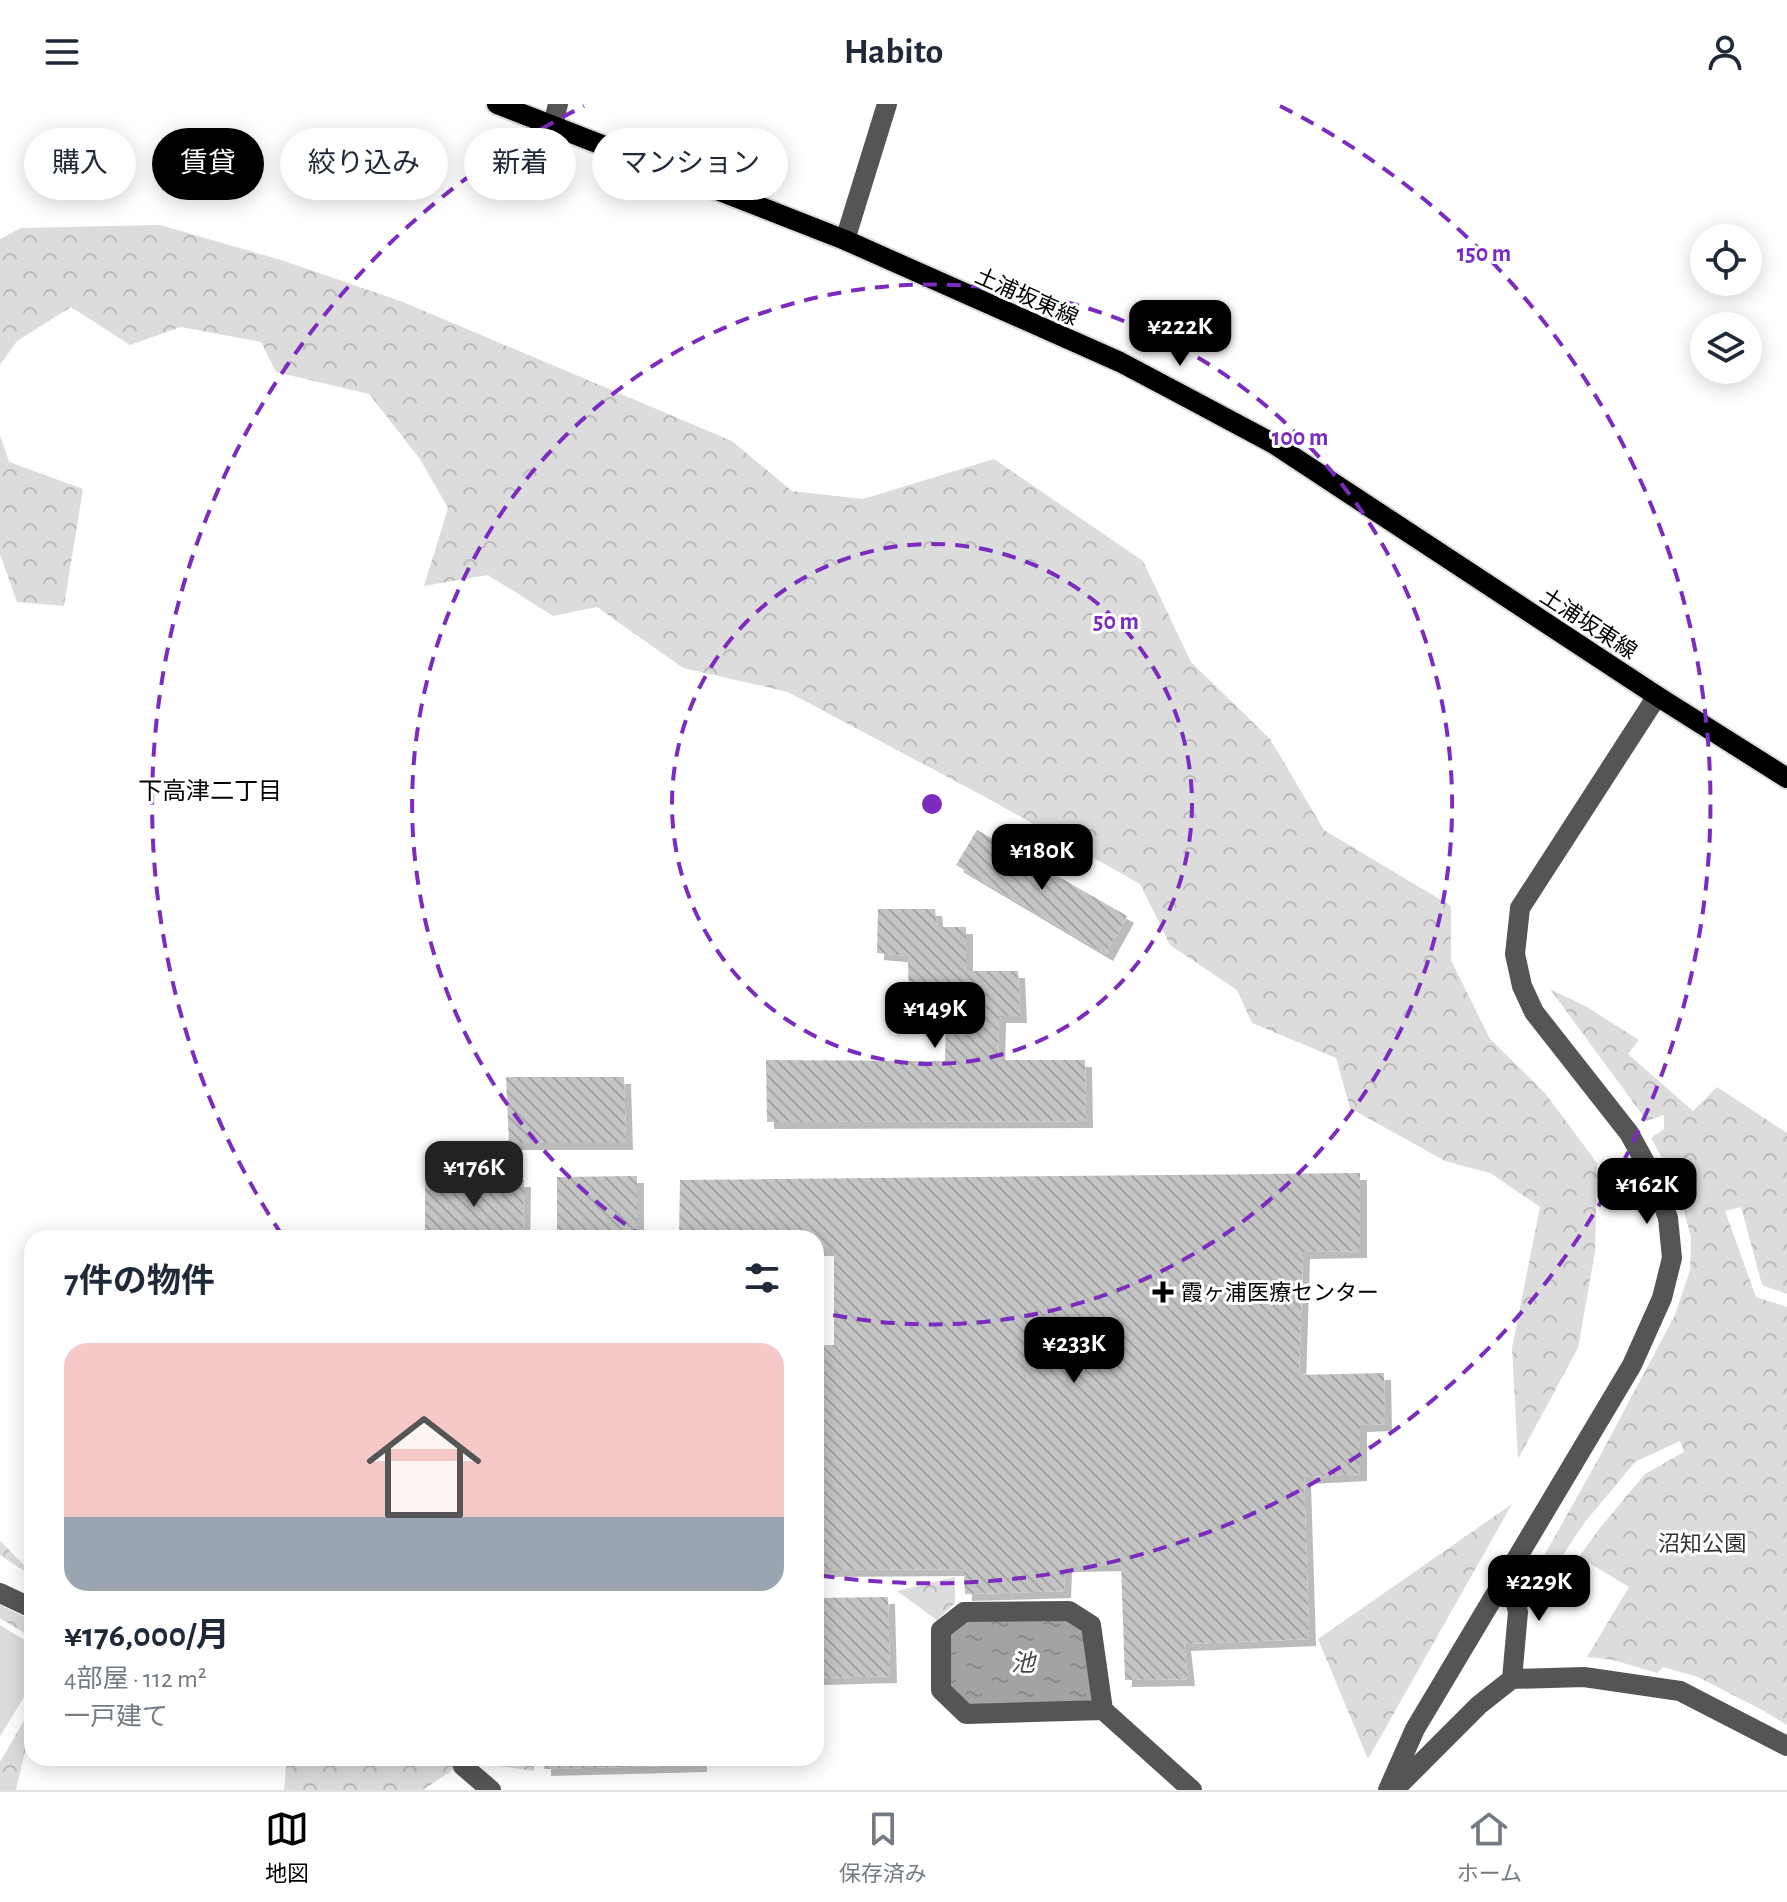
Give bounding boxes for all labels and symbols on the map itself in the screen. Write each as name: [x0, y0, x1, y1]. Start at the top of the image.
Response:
text: 150 m: [1457, 242, 1511, 266]
street label: 土浦坂東線: [972, 264, 1082, 329]
pin: ¥222K: [1124, 300, 1236, 368]
text: 100 m: [1272, 426, 1328, 450]
street label: 土浦坂東線: [1536, 584, 1641, 663]
text: 50 m: [1093, 610, 1139, 634]
district label: 下高津二丁目: [138, 778, 282, 804]
centre of rings: [918, 790, 946, 818]
pin: ¥180K: [986, 824, 1098, 892]
pin: ¥149K: [879, 982, 991, 1050]
pin: ¥176K: [418, 1141, 530, 1209]
pin: ¥162K: [1591, 1158, 1703, 1226]
marker: 霞ヶ浦医療センター: [1152, 1281, 1174, 1303]
place label: 霞ヶ浦医療センター: [1181, 1281, 1379, 1304]
pin: ¥233K: [1018, 1317, 1130, 1385]
park label: 沼知公園: [1658, 1532, 1746, 1555]
pin: ¥229K: [1483, 1555, 1595, 1623]
water label: 池: [1011, 1650, 1037, 1676]

